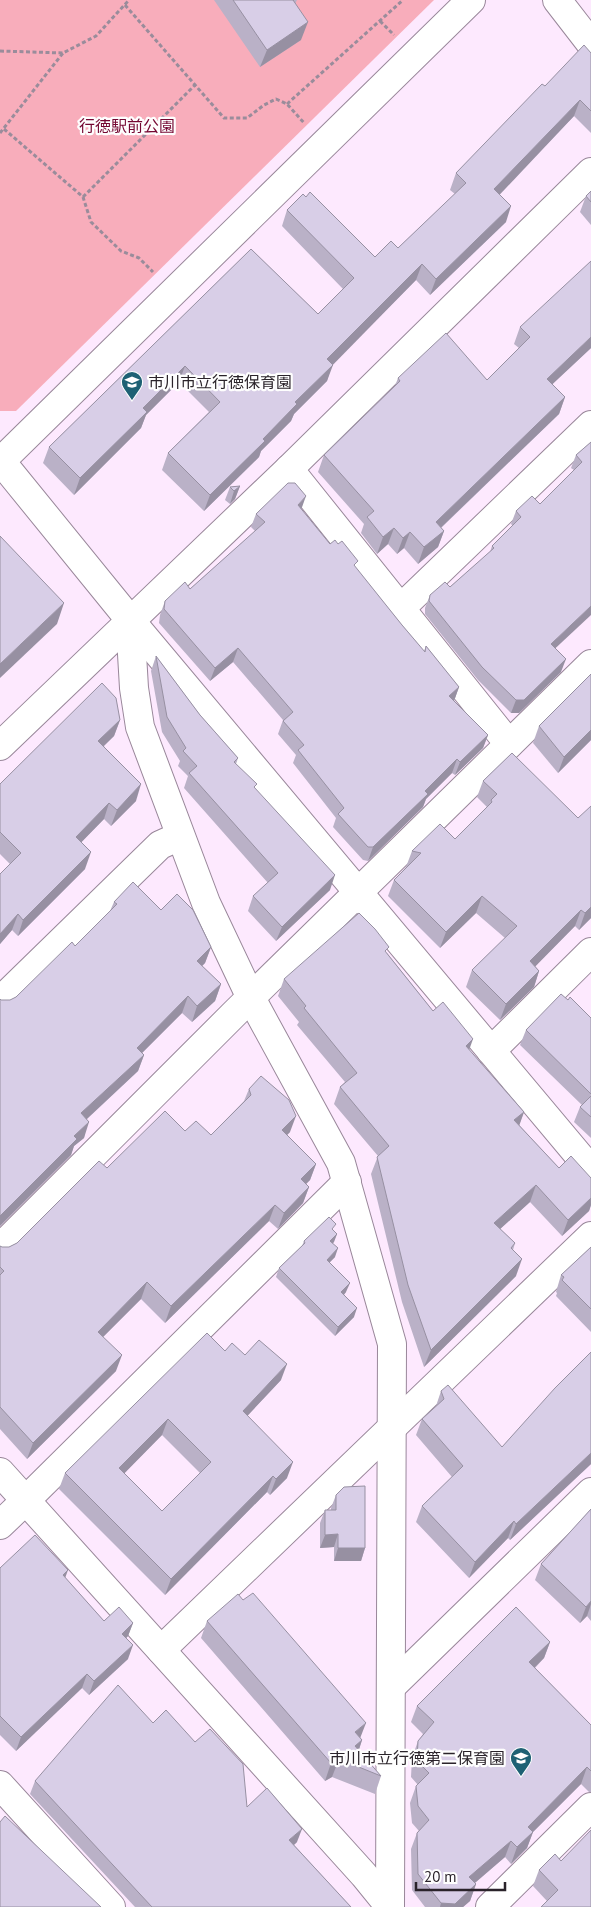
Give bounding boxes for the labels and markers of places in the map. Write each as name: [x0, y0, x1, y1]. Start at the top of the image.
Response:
school or university icon: 市川市立行徳保育園: [120, 370, 144, 401]
place label: 市川市立行徳保育園: [148, 372, 292, 392]
school or university icon: 市川市立行徳第二保育園: [509, 1746, 533, 1777]
place label: 市川市立行徳第二保育園: [329, 1748, 505, 1768]

